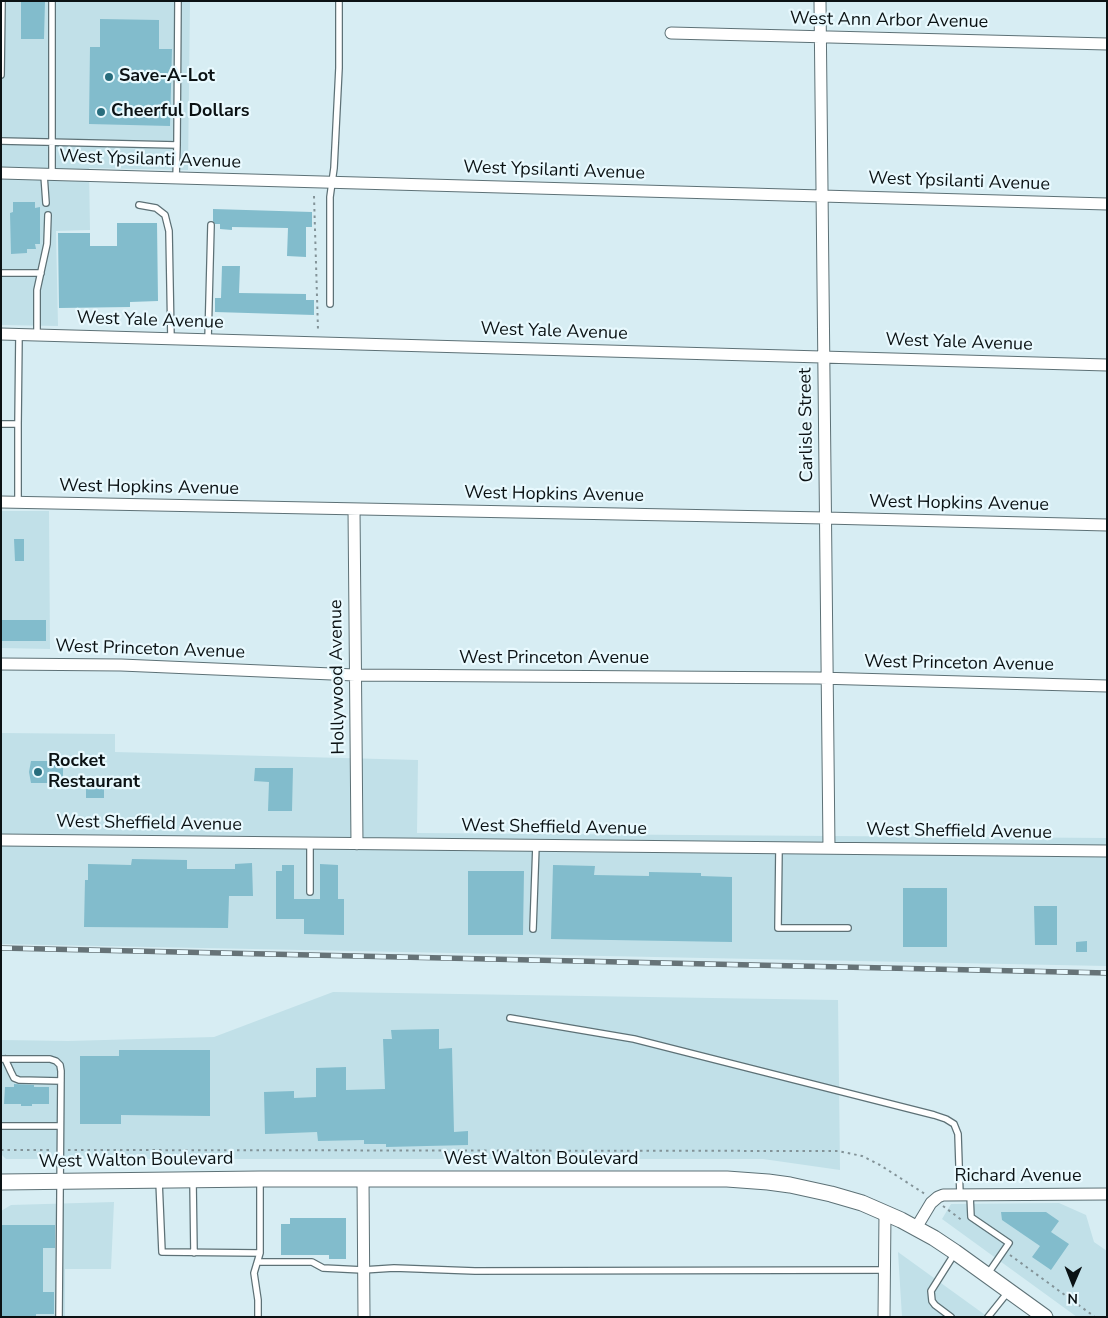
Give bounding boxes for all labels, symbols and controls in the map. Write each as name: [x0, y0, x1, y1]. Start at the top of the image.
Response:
street label: West Ann Arbor Avenue: [790, 8, 988, 34]
place label: Save-A-Lot: [119, 66, 215, 88]
marker: Save-A-Lot: [103, 71, 115, 83]
place label: Cheerful Dollars: [111, 101, 250, 123]
marker: Cheerful Dollars: [95, 106, 107, 118]
street label: West Ypsilanti Avenue: [59, 146, 241, 174]
street label: West Ypsilanti Avenue: [463, 157, 645, 185]
street label: West Ypsilanti Avenue: [868, 168, 1050, 196]
street label: West Yale Avenue: [76, 308, 224, 334]
street label: West Yale Avenue: [480, 319, 628, 345]
street label: West Yale Avenue: [885, 330, 1033, 356]
street label: Carlisle Street: [795, 368, 819, 482]
street label: West Hopkins Avenue: [59, 476, 239, 500]
street label: West Hopkins Avenue: [464, 483, 644, 507]
street label: West Hopkins Avenue: [869, 492, 1049, 516]
street label: Hollywood Avenue: [326, 599, 350, 755]
street label: West Princeton Avenue: [55, 636, 245, 664]
street label: West Princeton Avenue: [459, 648, 649, 670]
street label: West Princeton Avenue: [864, 652, 1054, 676]
place label: Rocket Restaurant: [48, 751, 140, 794]
marker: Rocket Restaurant: [32, 766, 44, 778]
street label: West Sheffield Avenue: [56, 812, 242, 836]
street label: West Sheffield Avenue: [461, 816, 647, 840]
street label: West Sheffield Avenue: [866, 820, 1052, 844]
street label: West Walton Boulevard: [38, 1149, 234, 1173]
street label: West Walton Boulevard: [444, 1149, 638, 1171]
street label: Richard Avenue: [954, 1166, 1082, 1188]
north arrow: [1048, 1258, 1098, 1308]
text: N: [1067, 1289, 1078, 1308]

